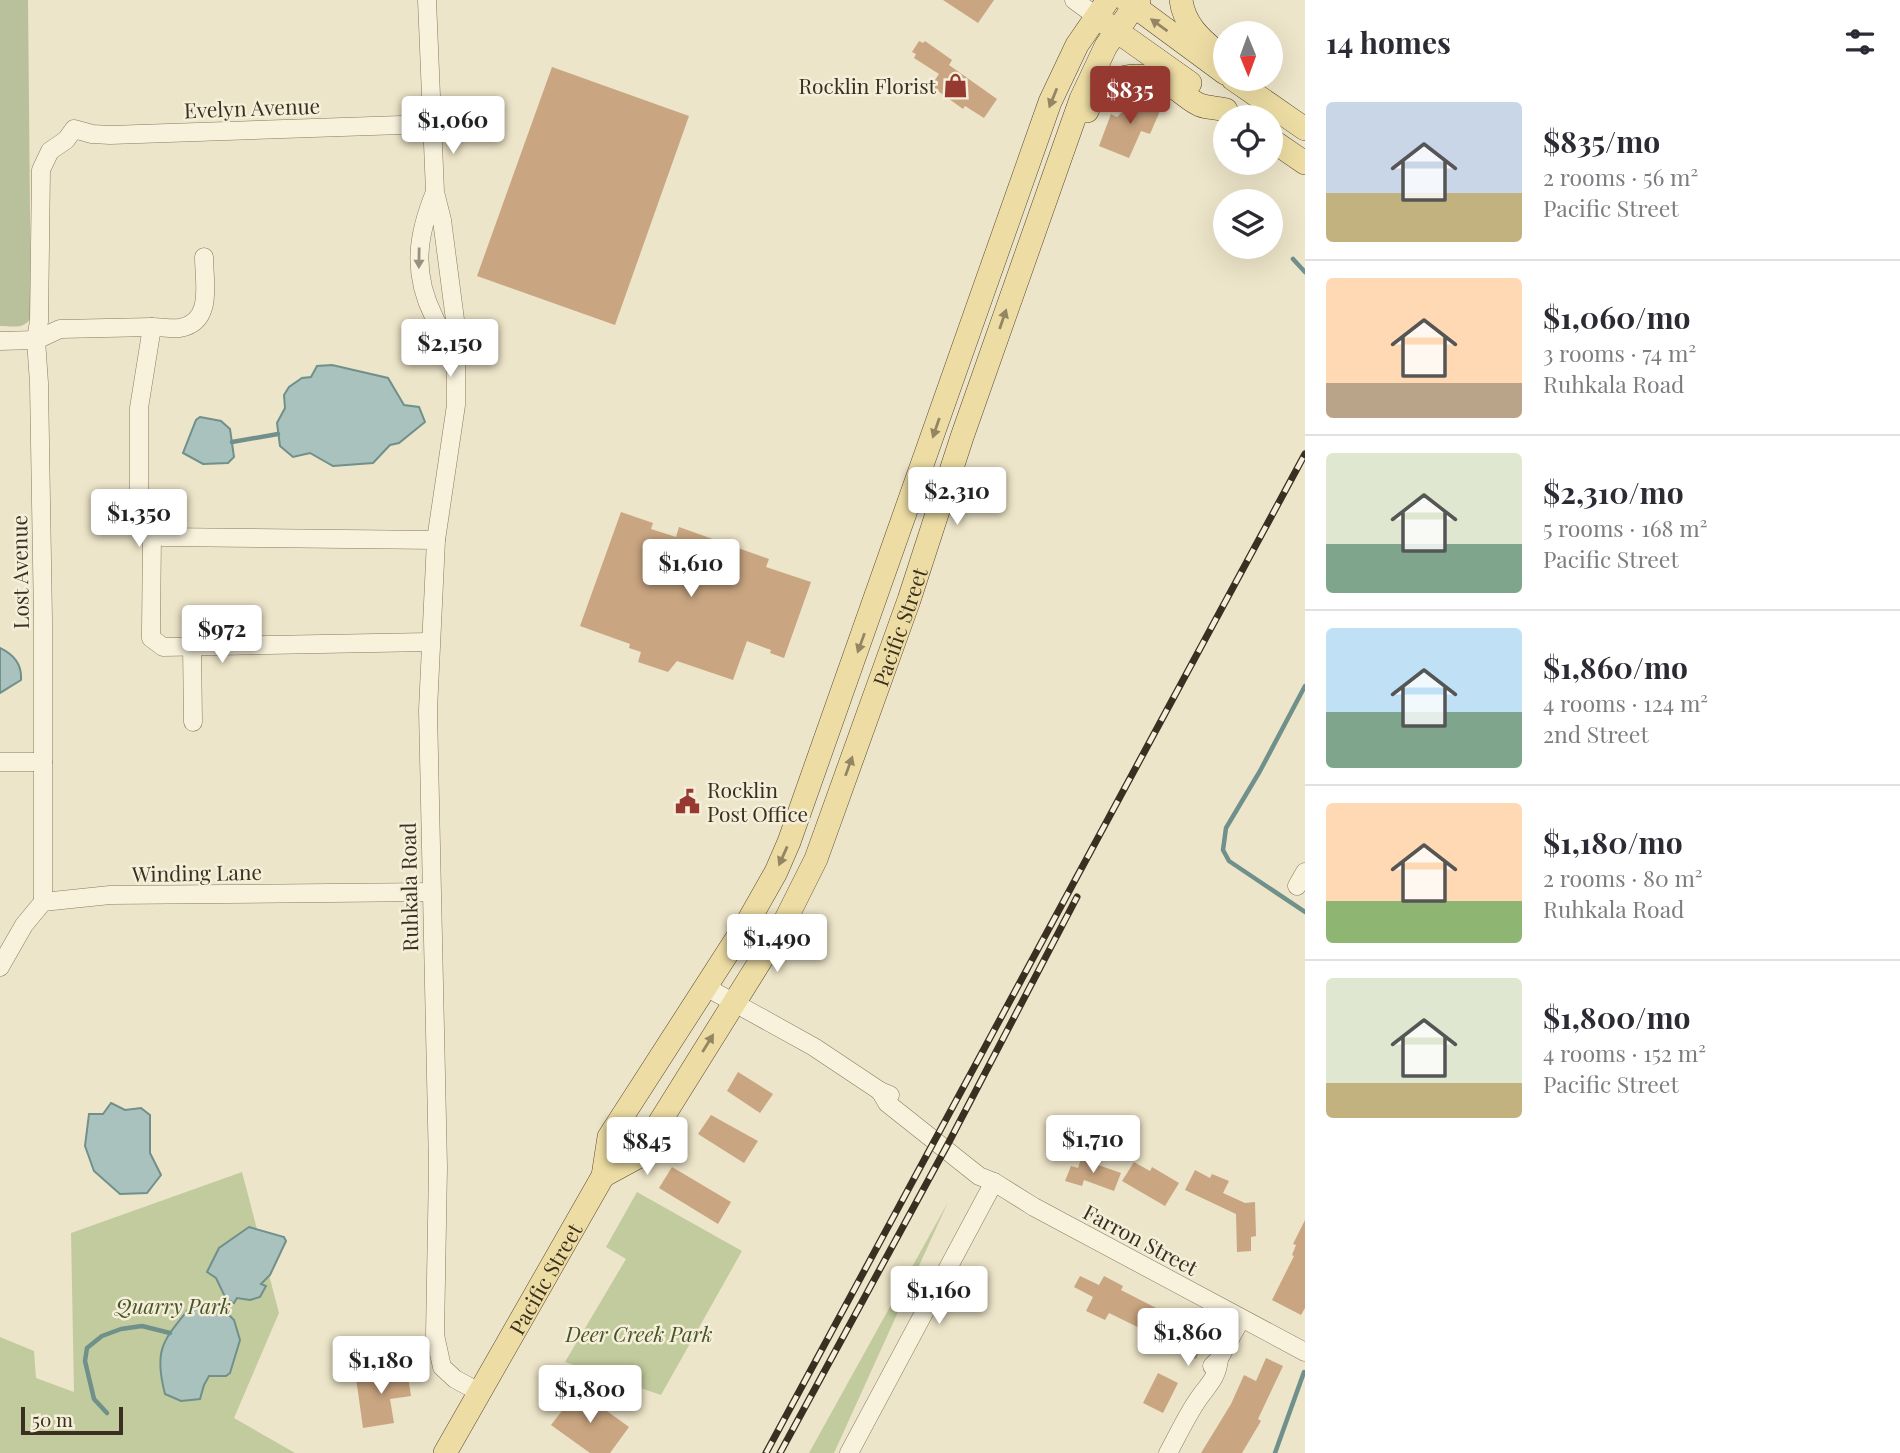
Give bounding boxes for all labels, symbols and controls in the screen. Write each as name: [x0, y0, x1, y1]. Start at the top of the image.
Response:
one-way arrow: [1150, 18, 1169, 32]
north arrow: [1213, 21, 1283, 91]
map controls: [1213, 21, 1283, 259]
text: 14 homes: [1326, 22, 1451, 62]
icon: filters: [1841, 23, 1879, 61]
pin: $835: [1089, 66, 1171, 126]
place label: Rocklin Florist: [798, 71, 937, 99]
shop icon: Rocklin Florist: [942, 71, 970, 99]
text: $835: [1106, 73, 1154, 104]
one-way arrow: [1047, 87, 1058, 108]
street label: Evelyn Avenue: [183, 91, 321, 123]
pin: $1,060: [396, 96, 510, 156]
text: $1,060: [418, 103, 488, 134]
button: locate: [1213, 105, 1283, 175]
text: $835/mo: [1543, 121, 1660, 161]
icon: home: [1382, 130, 1466, 214]
text: 2 rooms · 56 m²: [1543, 161, 1698, 192]
button: layers: [1213, 189, 1283, 259]
text: Pacific Street: [1543, 192, 1679, 223]
one-way arrow: [414, 247, 425, 269]
text: $1,060/mo: [1543, 297, 1691, 337]
icon: home: [1382, 306, 1466, 390]
one-way arrow: [998, 309, 1009, 330]
pin: $2,150: [393, 320, 507, 379]
text: $2,150: [417, 326, 483, 357]
text: 3 rooms · 74 m²: [1543, 337, 1696, 368]
text: Ruhkala Road: [1543, 368, 1684, 399]
one-way arrow: [930, 417, 941, 438]
pin: $2,310: [900, 468, 1014, 527]
text: $2,310/mo: [1543, 472, 1684, 512]
text: $2,310: [924, 474, 990, 505]
icon: home: [1382, 481, 1466, 565]
pin: $1,350: [82, 490, 196, 549]
text: $1,350: [107, 496, 171, 527]
text: 5 rooms · 168 m²: [1543, 512, 1707, 543]
street label: Lost Avenue: [4, 515, 34, 629]
pin: $1,610: [634, 540, 748, 599]
text: Pacific Street: [1543, 543, 1679, 574]
text: $1,610: [659, 546, 723, 577]
street label: Pacific Street: [865, 563, 933, 690]
pin: $972: [181, 606, 263, 665]
text: $972: [198, 612, 246, 643]
one-way arrow: [855, 632, 866, 653]
text: $1,860/mo: [1543, 647, 1688, 687]
icon: home: [1382, 656, 1466, 740]
text: 4 rooms · 124 m²: [1543, 687, 1708, 718]
text: 2nd Street: [1543, 718, 1649, 749]
one-way arrow: [844, 756, 855, 777]
place label: Rocklin Post Office: [707, 775, 808, 827]
public building icon: Rocklin Post Office: [673, 787, 701, 815]
street label: Ruhkala Road: [393, 822, 423, 952]
text: $1,180/mo: [1543, 822, 1683, 862]
icon: home: [1382, 831, 1466, 915]
one-way arrow: [777, 846, 789, 866]
street label: Winding Lane: [131, 857, 262, 887]
text: 2 rooms · 80 m²: [1543, 862, 1703, 893]
text: Ruhkala Road: [1543, 893, 1684, 924]
pin: $1,490: [720, 914, 834, 974]
text: $1,490: [743, 921, 811, 952]
text: $1,800/mo: [1543, 997, 1691, 1037]
icon: home: [1382, 1006, 1466, 1090]
one-way arrow: [701, 1033, 714, 1053]
text: 4 rooms · 152 m²: [1543, 1037, 1706, 1068]
text: Pacific Street: [1543, 1068, 1679, 1099]
pin: $1,710: [1036, 1116, 1150, 1175]
pin: $845: [606, 1118, 688, 1177]
text: $1,710: [1062, 1122, 1124, 1153]
text: $845: [623, 1124, 671, 1155]
street label: Farron Street: [1079, 1197, 1204, 1281]
street label: Pacific Street: [502, 1217, 588, 1339]
pin: $1,160: [882, 1266, 996, 1326]
text: $1,160: [907, 1273, 971, 1304]
park label: Quarry Park: [114, 1291, 231, 1319]
pin: $1,860: [1131, 1308, 1245, 1368]
text: $1,860: [1154, 1315, 1222, 1346]
park label: Deer Creek Park: [564, 1319, 713, 1347]
pin: $1,180: [324, 1336, 438, 1396]
text: $1,180: [349, 1343, 413, 1374]
pin: $1,800: [533, 1366, 647, 1425]
text: $1,800: [555, 1372, 625, 1403]
scale bar: [21, 1404, 122, 1436]
text: 50 m: [32, 1406, 73, 1432]

